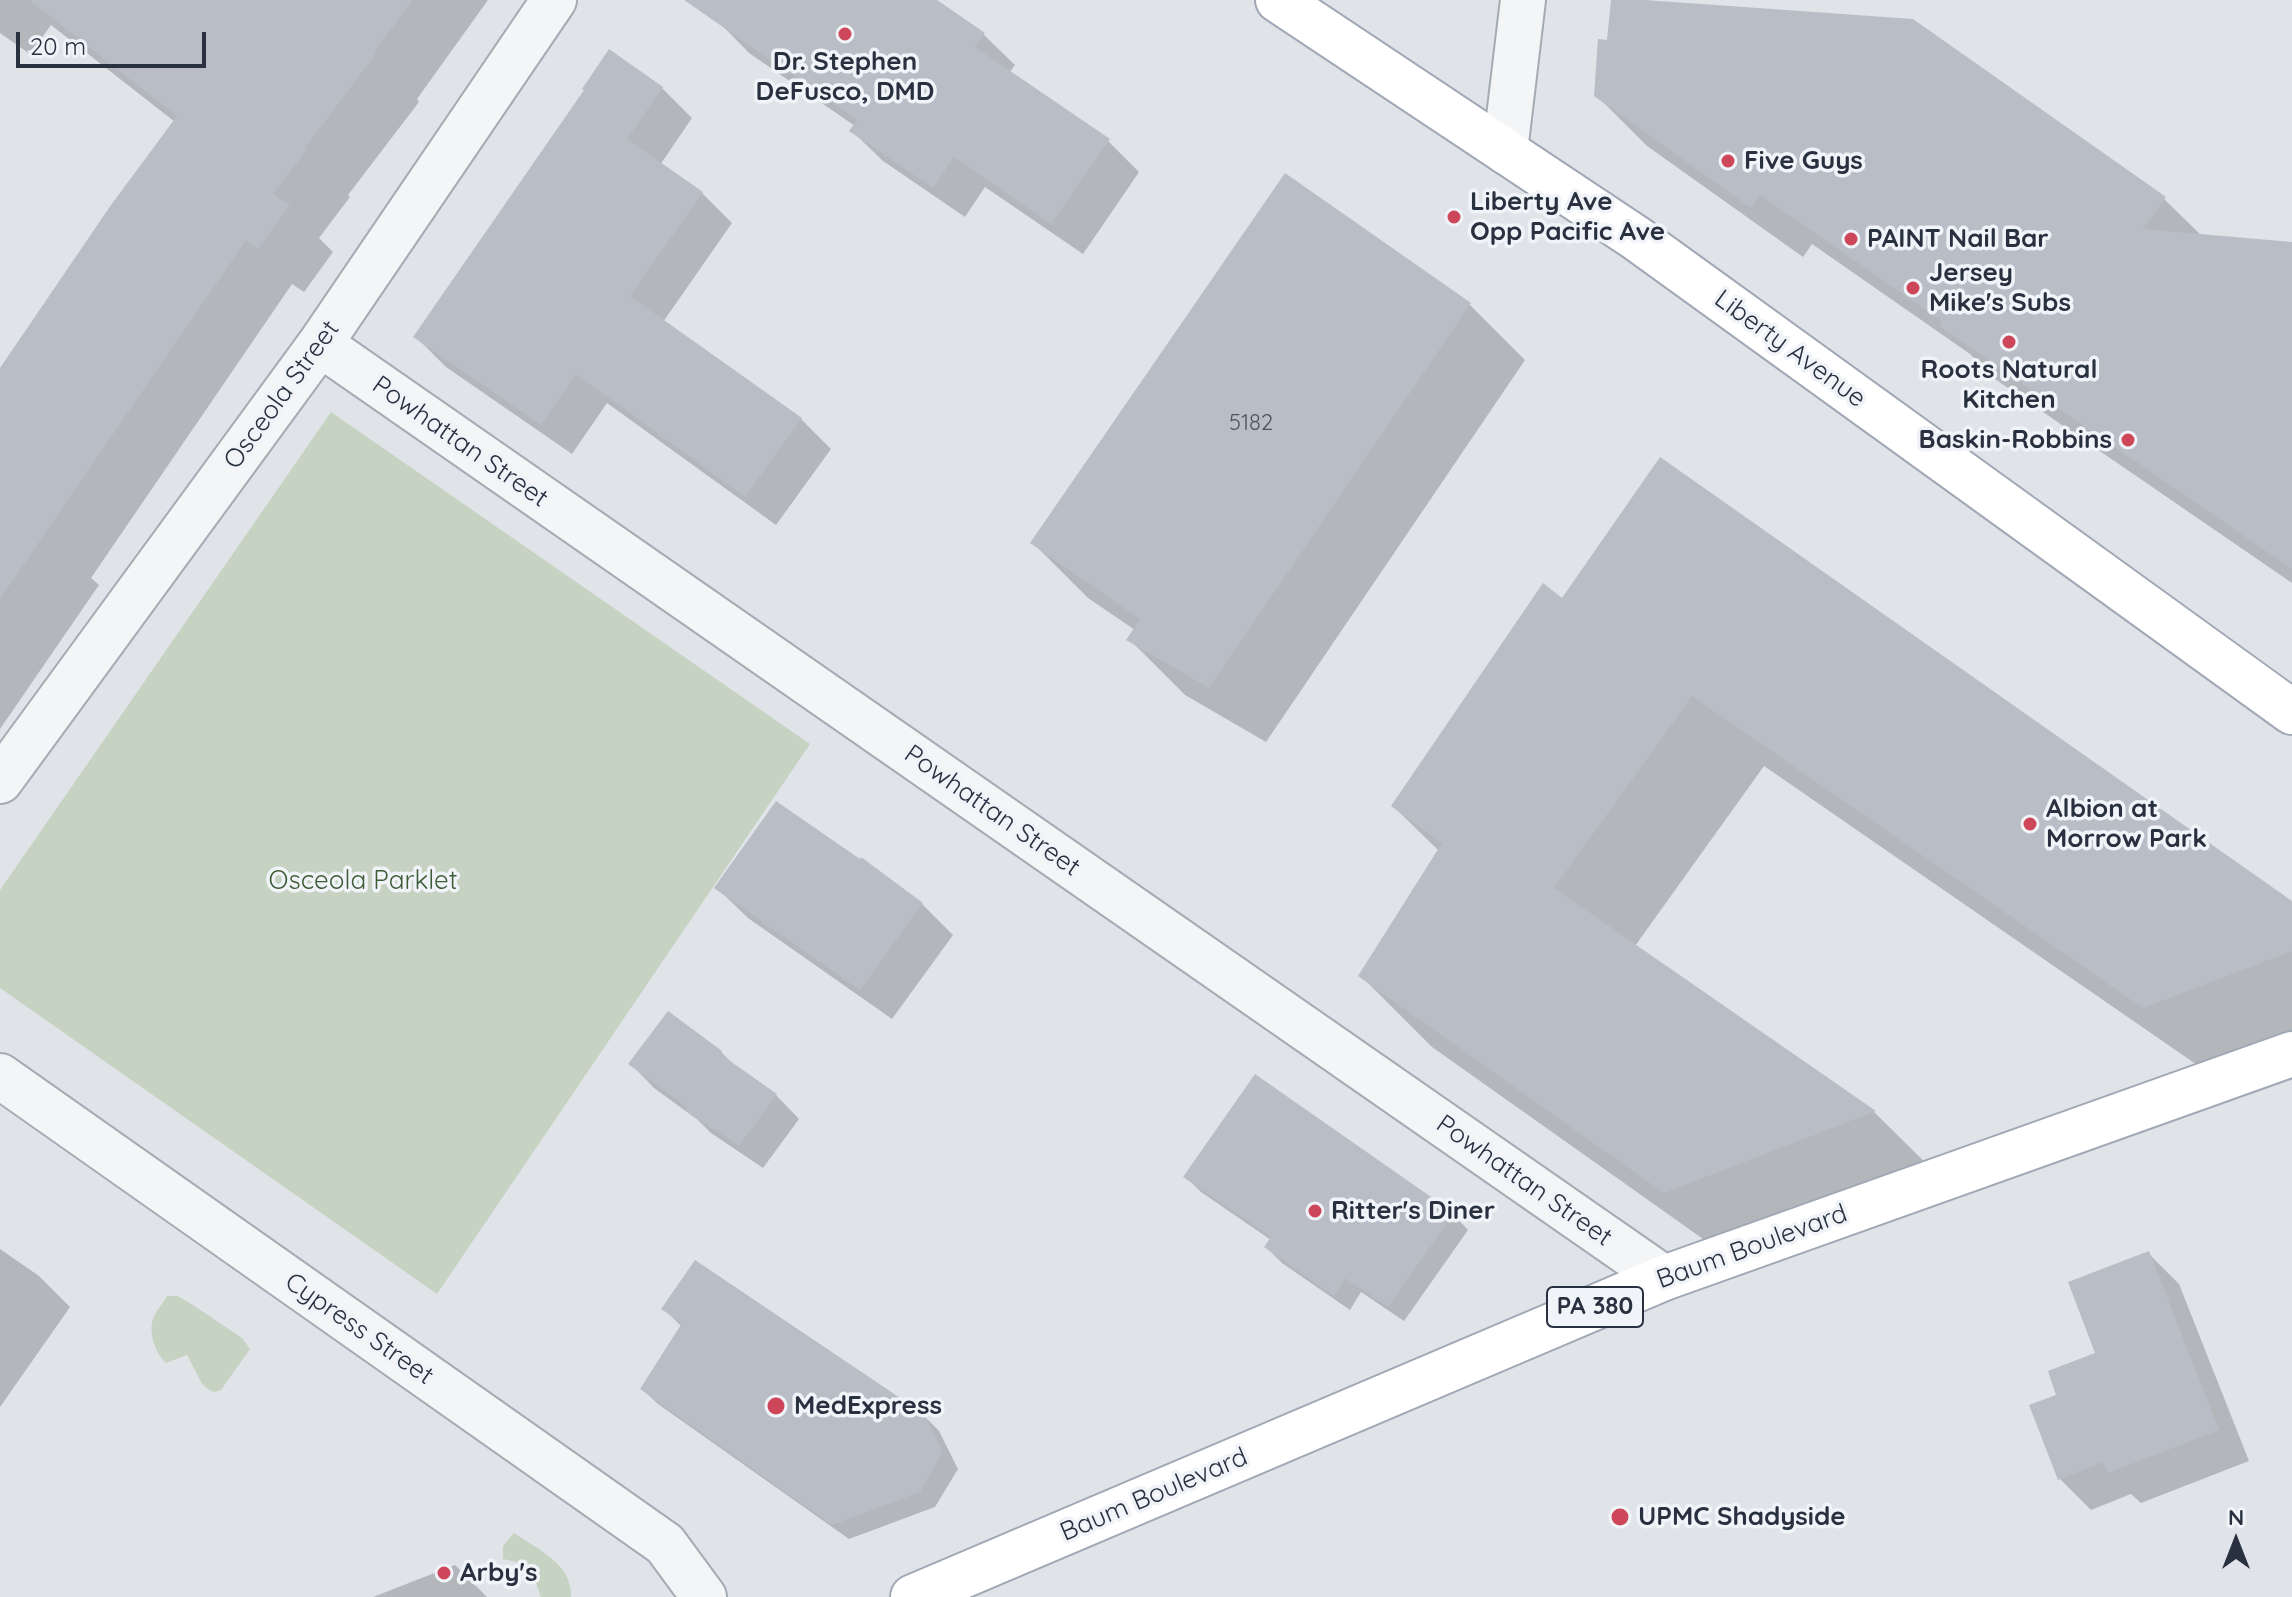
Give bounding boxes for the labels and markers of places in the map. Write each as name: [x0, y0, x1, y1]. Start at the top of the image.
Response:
marker: Dr. Stephen DeFusco, DMD: [836, 25, 854, 43]
place label: Dr. Stephen DeFusco, DMD: [756, 46, 934, 108]
place label: Five Guys: [1744, 145, 1863, 177]
marker: Five Guys: [1719, 152, 1737, 170]
place label: Liberty Ave Opp Pacific Ave: [1470, 186, 1665, 248]
marker: Liberty Ave Opp Pacific Ave: [1445, 208, 1463, 226]
place label: PAINT Nail Bar: [1867, 223, 2049, 255]
marker: PAINT Nail Bar: [1842, 230, 1860, 248]
place label: Jersey Mike's Subs: [1929, 257, 2071, 318]
marker: Jersey Mike's Subs: [1904, 279, 1922, 297]
marker: Roots Natural Kitchen: [2000, 333, 2018, 351]
place label: Roots Natural Kitchen: [1921, 354, 2097, 416]
place label: Baskin-Robbins: [1919, 424, 2112, 456]
marker: Baskin-Robbins: [2119, 431, 2137, 449]
place label: Albion at Morrow Park: [2046, 793, 2207, 854]
marker: Albion at Morrow Park: [2021, 815, 2039, 833]
place label: Ritter's Diner: [1331, 1195, 1495, 1227]
marker: Ritter's Diner: [1306, 1202, 1324, 1220]
place label: MedExpress: [794, 1390, 942, 1422]
marker: MedExpress: [765, 1395, 787, 1417]
place label: UPMC Shadyside: [1638, 1501, 1846, 1533]
marker: UPMC Shadyside: [1609, 1506, 1631, 1528]
place label: Arby's: [460, 1557, 538, 1589]
marker: Arby's: [435, 1564, 453, 1582]

